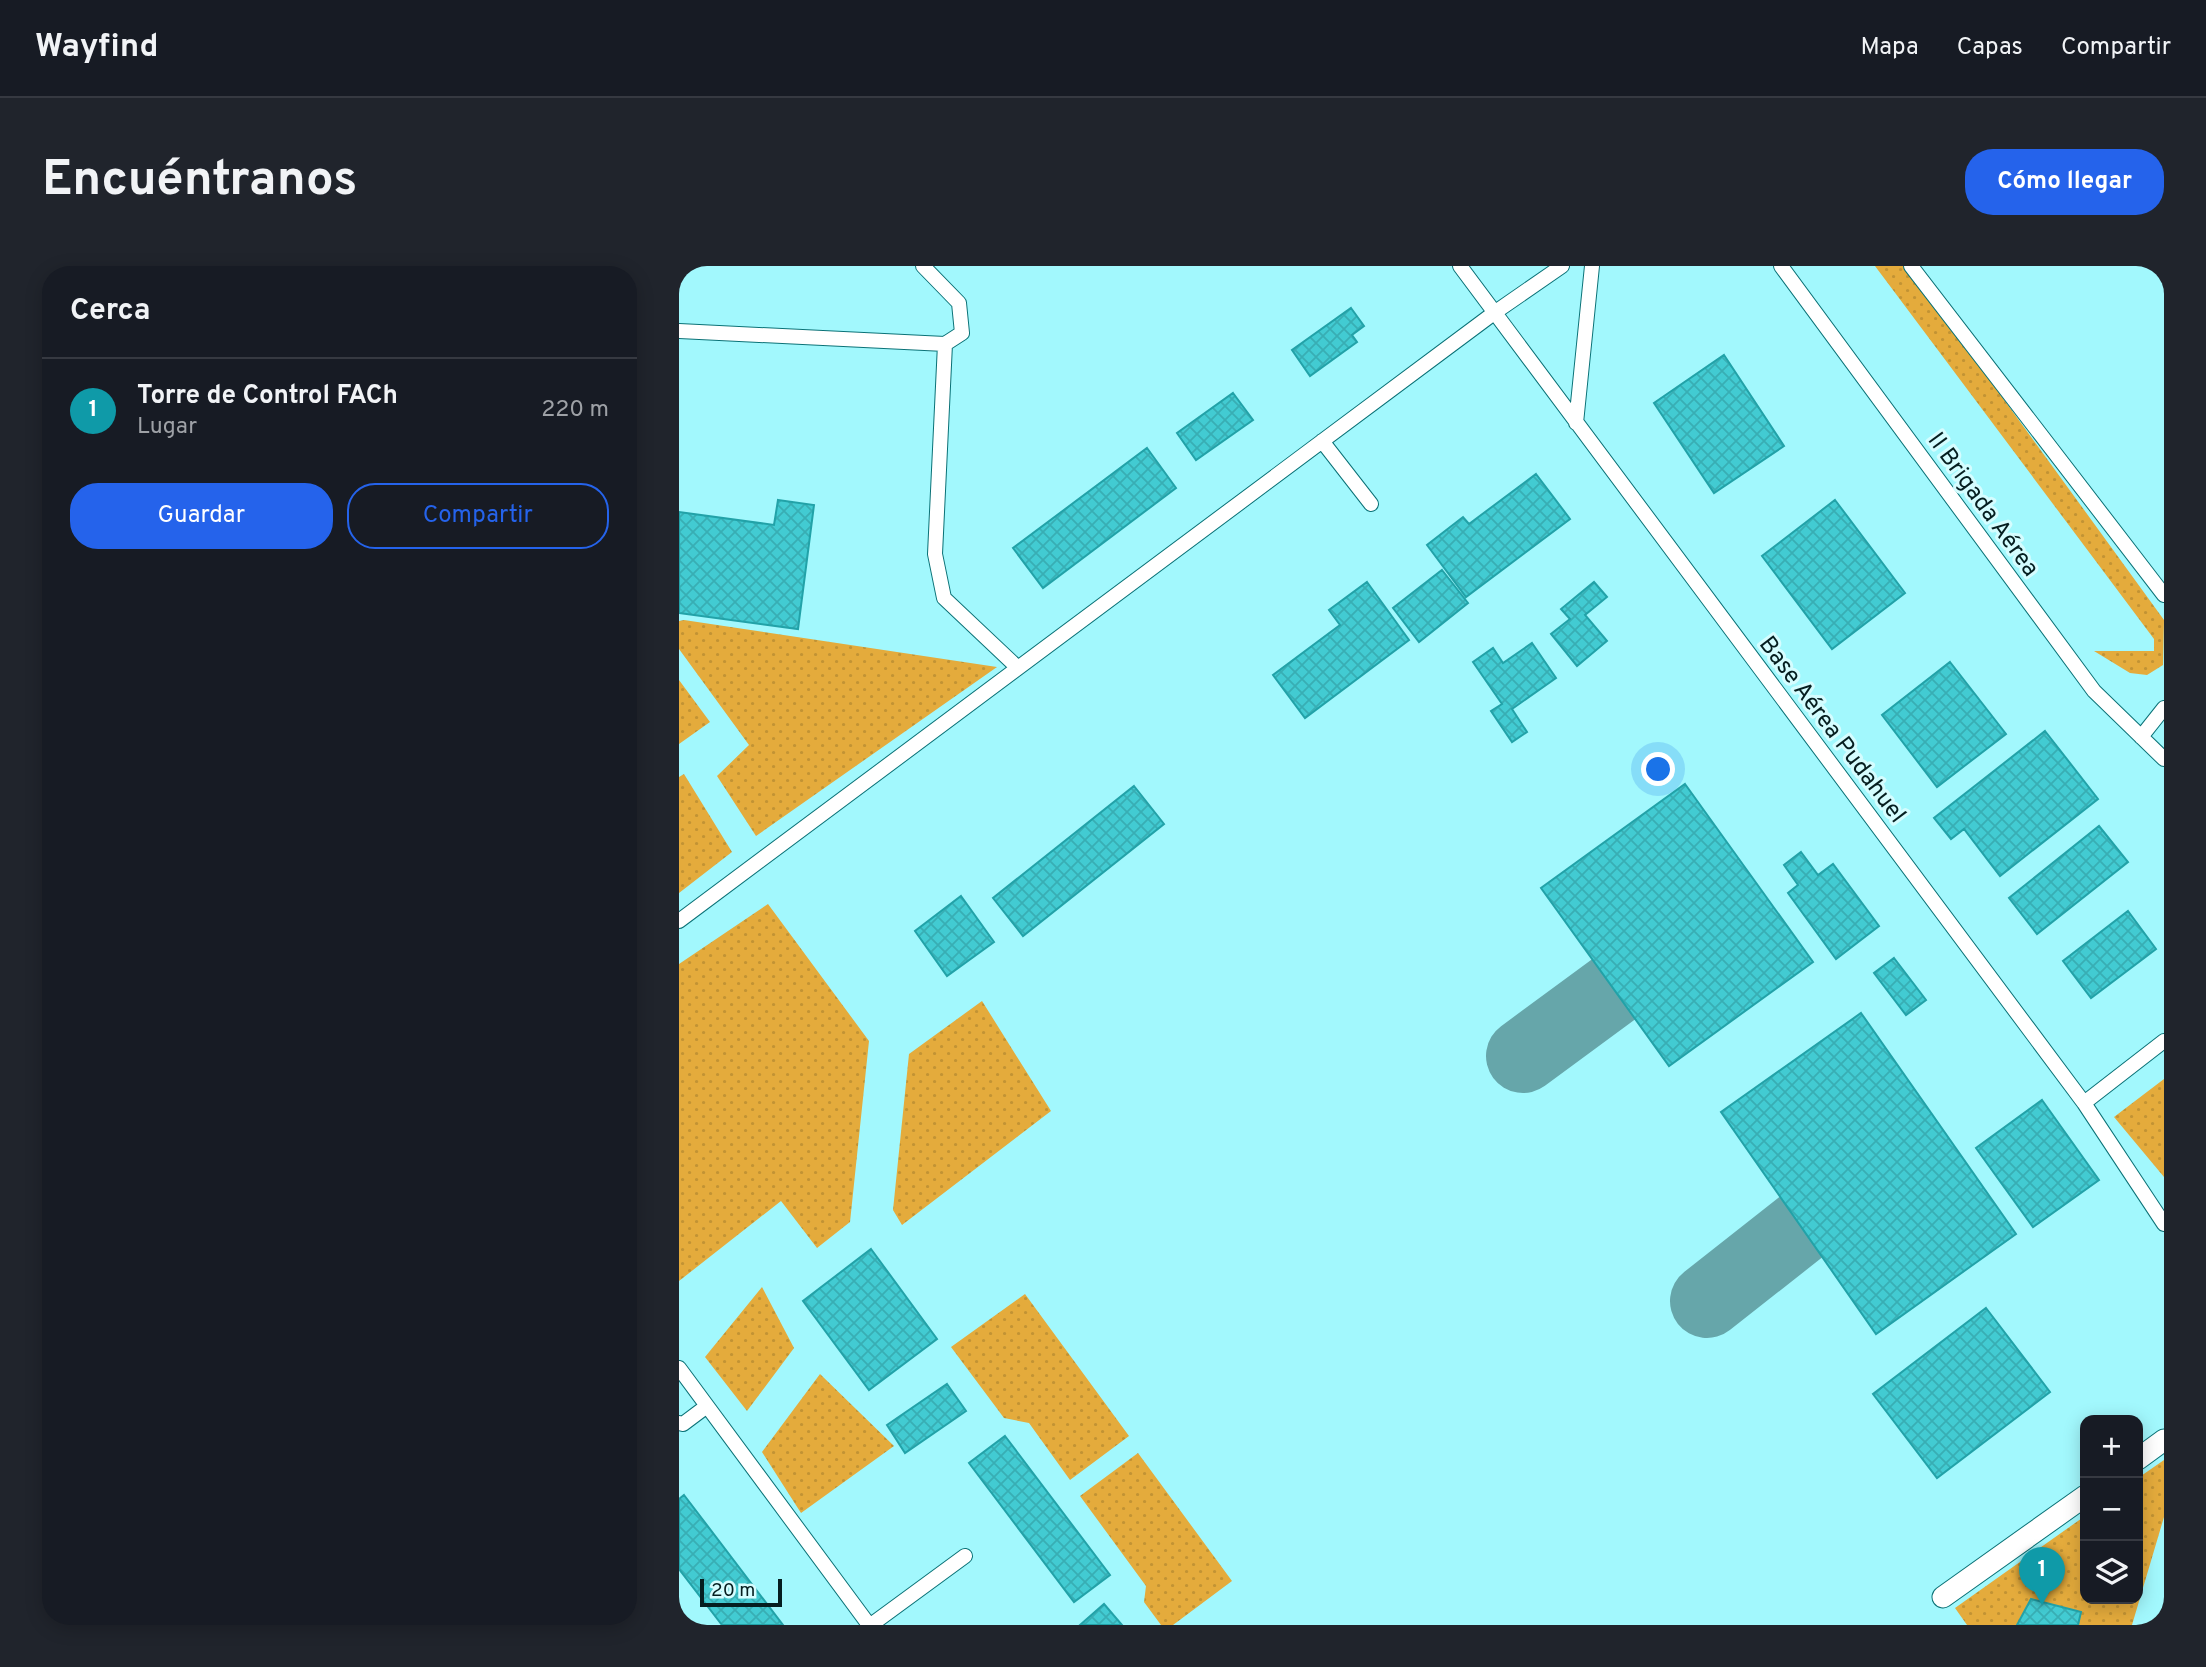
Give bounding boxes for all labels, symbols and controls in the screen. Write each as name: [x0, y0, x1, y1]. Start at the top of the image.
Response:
text: Wayfind: [35, 27, 158, 69]
text: Mapa: [1861, 33, 1919, 63]
text: Capas: [1957, 33, 2023, 63]
text: Compartir: [2061, 33, 2171, 63]
button: Cómo llegar: [1965, 149, 2164, 215]
text: Encuéntranos: [42, 151, 357, 213]
text: Cerca: [70, 293, 150, 330]
text: Torre de Control FACh: [137, 380, 398, 413]
text: 1: [88, 396, 98, 425]
text: 220 m: [541, 396, 609, 425]
text: Lugar: [137, 413, 197, 442]
street label: II Brigada Aérea: [1920, 427, 2045, 583]
button: Guardar: [70, 483, 333, 549]
button: Compartir: [347, 483, 609, 549]
street label: Base Aérea Pudahuel: [1751, 631, 1911, 830]
your location: [1641, 752, 1675, 786]
map controls: [2080, 1415, 2143, 1604]
button: +: [2080, 1415, 2143, 1478]
button: −: [2080, 1478, 2143, 1541]
button: layers: [2080, 1541, 2143, 1604]
pin: 1: [2019, 1547, 2065, 1605]
scale bar: [700, 1576, 782, 1608]
text: 20 m: [711, 1579, 755, 1603]

